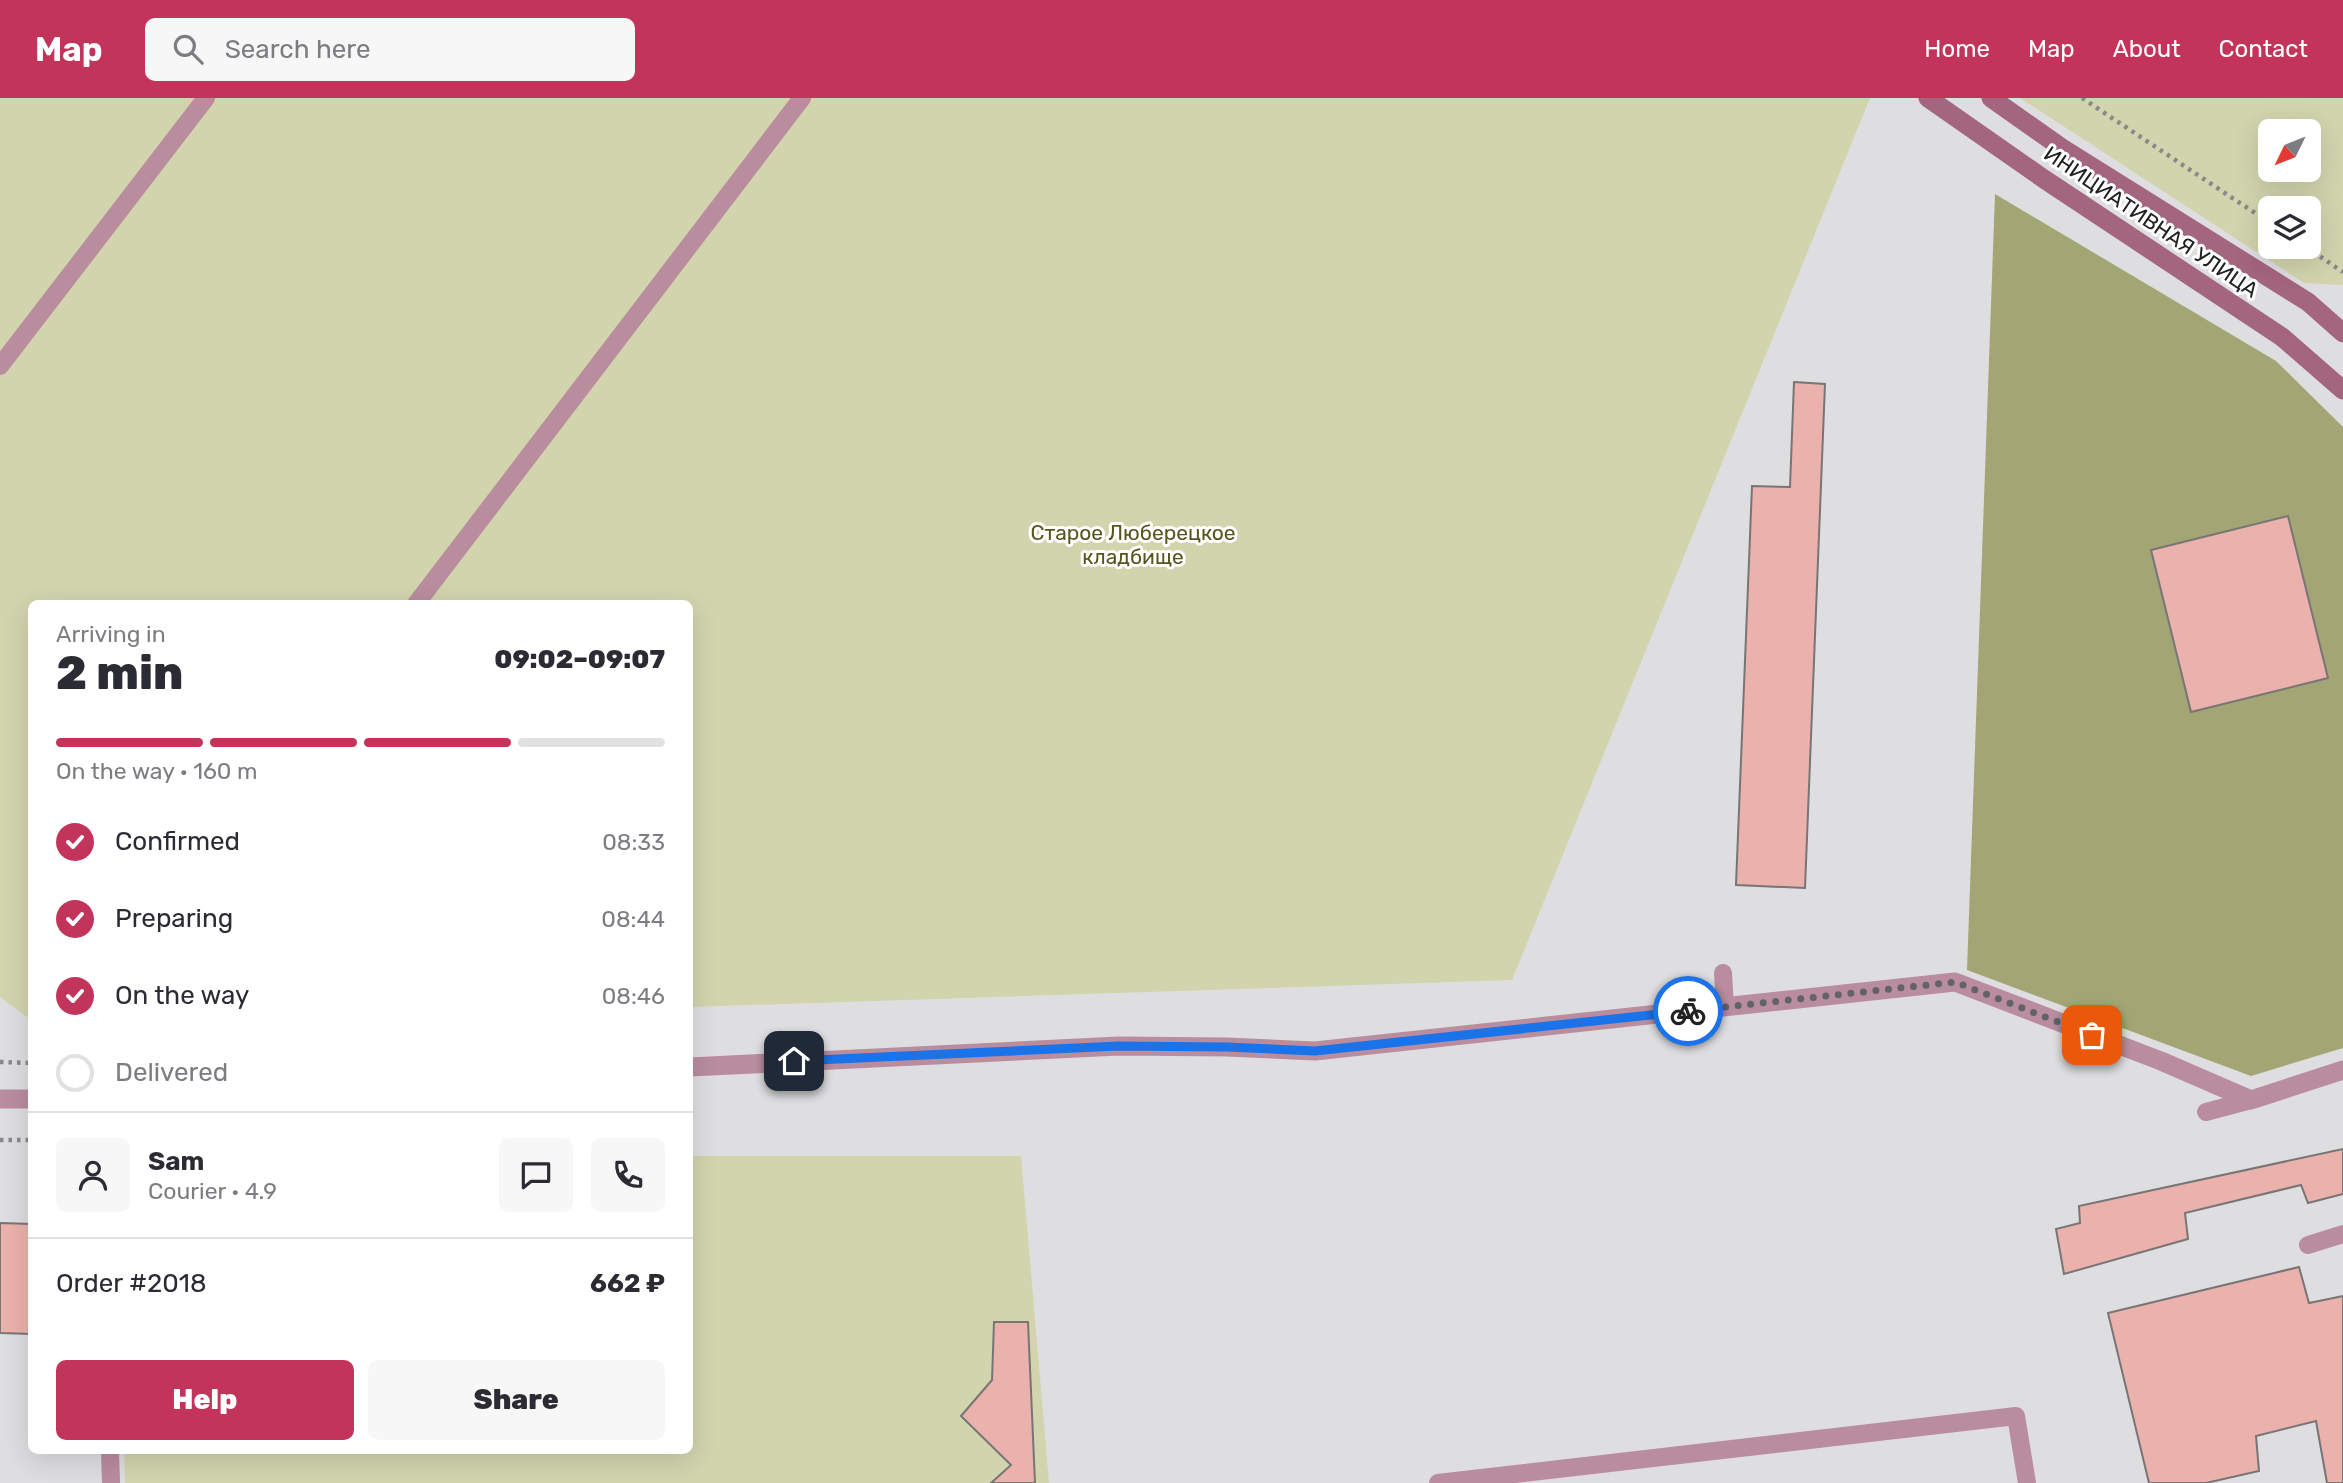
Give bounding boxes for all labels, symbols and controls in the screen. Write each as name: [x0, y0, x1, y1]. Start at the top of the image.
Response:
search box: [145, 18, 635, 81]
text: Map: [35, 30, 103, 69]
icon: search: [169, 30, 207, 68]
text: Search here: [225, 34, 370, 65]
text: Home: [1924, 35, 1990, 63]
text: Map: [2028, 35, 2075, 63]
text: About: [2113, 35, 2181, 63]
text: Contact: [2219, 35, 2308, 63]
north arrow: [2258, 119, 2320, 182]
map controls: [2258, 119, 2321, 259]
street label: ИНИЦИАТИВНАЯ УЛИЦА: [2040, 141, 2263, 303]
button: layers: [2258, 196, 2321, 259]
park label: Старое Люберецкое кладбище: [1030, 520, 1236, 569]
text: Arriving in: [56, 620, 166, 648]
text: 09:02–09:07: [494, 644, 665, 675]
text: 2 min: [56, 646, 183, 701]
text: On the way · 160 m: [56, 757, 258, 785]
icon: check: [56, 823, 94, 861]
text: Confirmed: [115, 826, 240, 857]
text: 08:33: [602, 828, 665, 856]
icon: check: [56, 900, 94, 938]
text: Preparing: [115, 903, 233, 934]
text: 08:44: [601, 905, 665, 933]
courier: [1653, 976, 1723, 1046]
icon: check: [56, 977, 94, 1015]
text: On the way: [115, 980, 249, 1011]
text: 08:46: [602, 982, 665, 1010]
icon: bike: [1669, 992, 1707, 1030]
pin: [2062, 1005, 2122, 1065]
icon: bag: [2073, 1016, 2111, 1054]
pin: [764, 1031, 824, 1091]
icon: home: [775, 1042, 813, 1080]
text: Delivered: [115, 1057, 228, 1088]
button: person: [56, 1138, 130, 1212]
button: chat: [499, 1138, 573, 1212]
button: phone: [591, 1138, 665, 1212]
text: Sam: [148, 1146, 204, 1177]
text: Courier · 4.9: [148, 1177, 277, 1205]
text: Order #2018: [56, 1268, 206, 1299]
text: 662 ₽: [590, 1268, 665, 1299]
button: Help: [56, 1360, 354, 1440]
button: Share: [368, 1360, 665, 1440]

